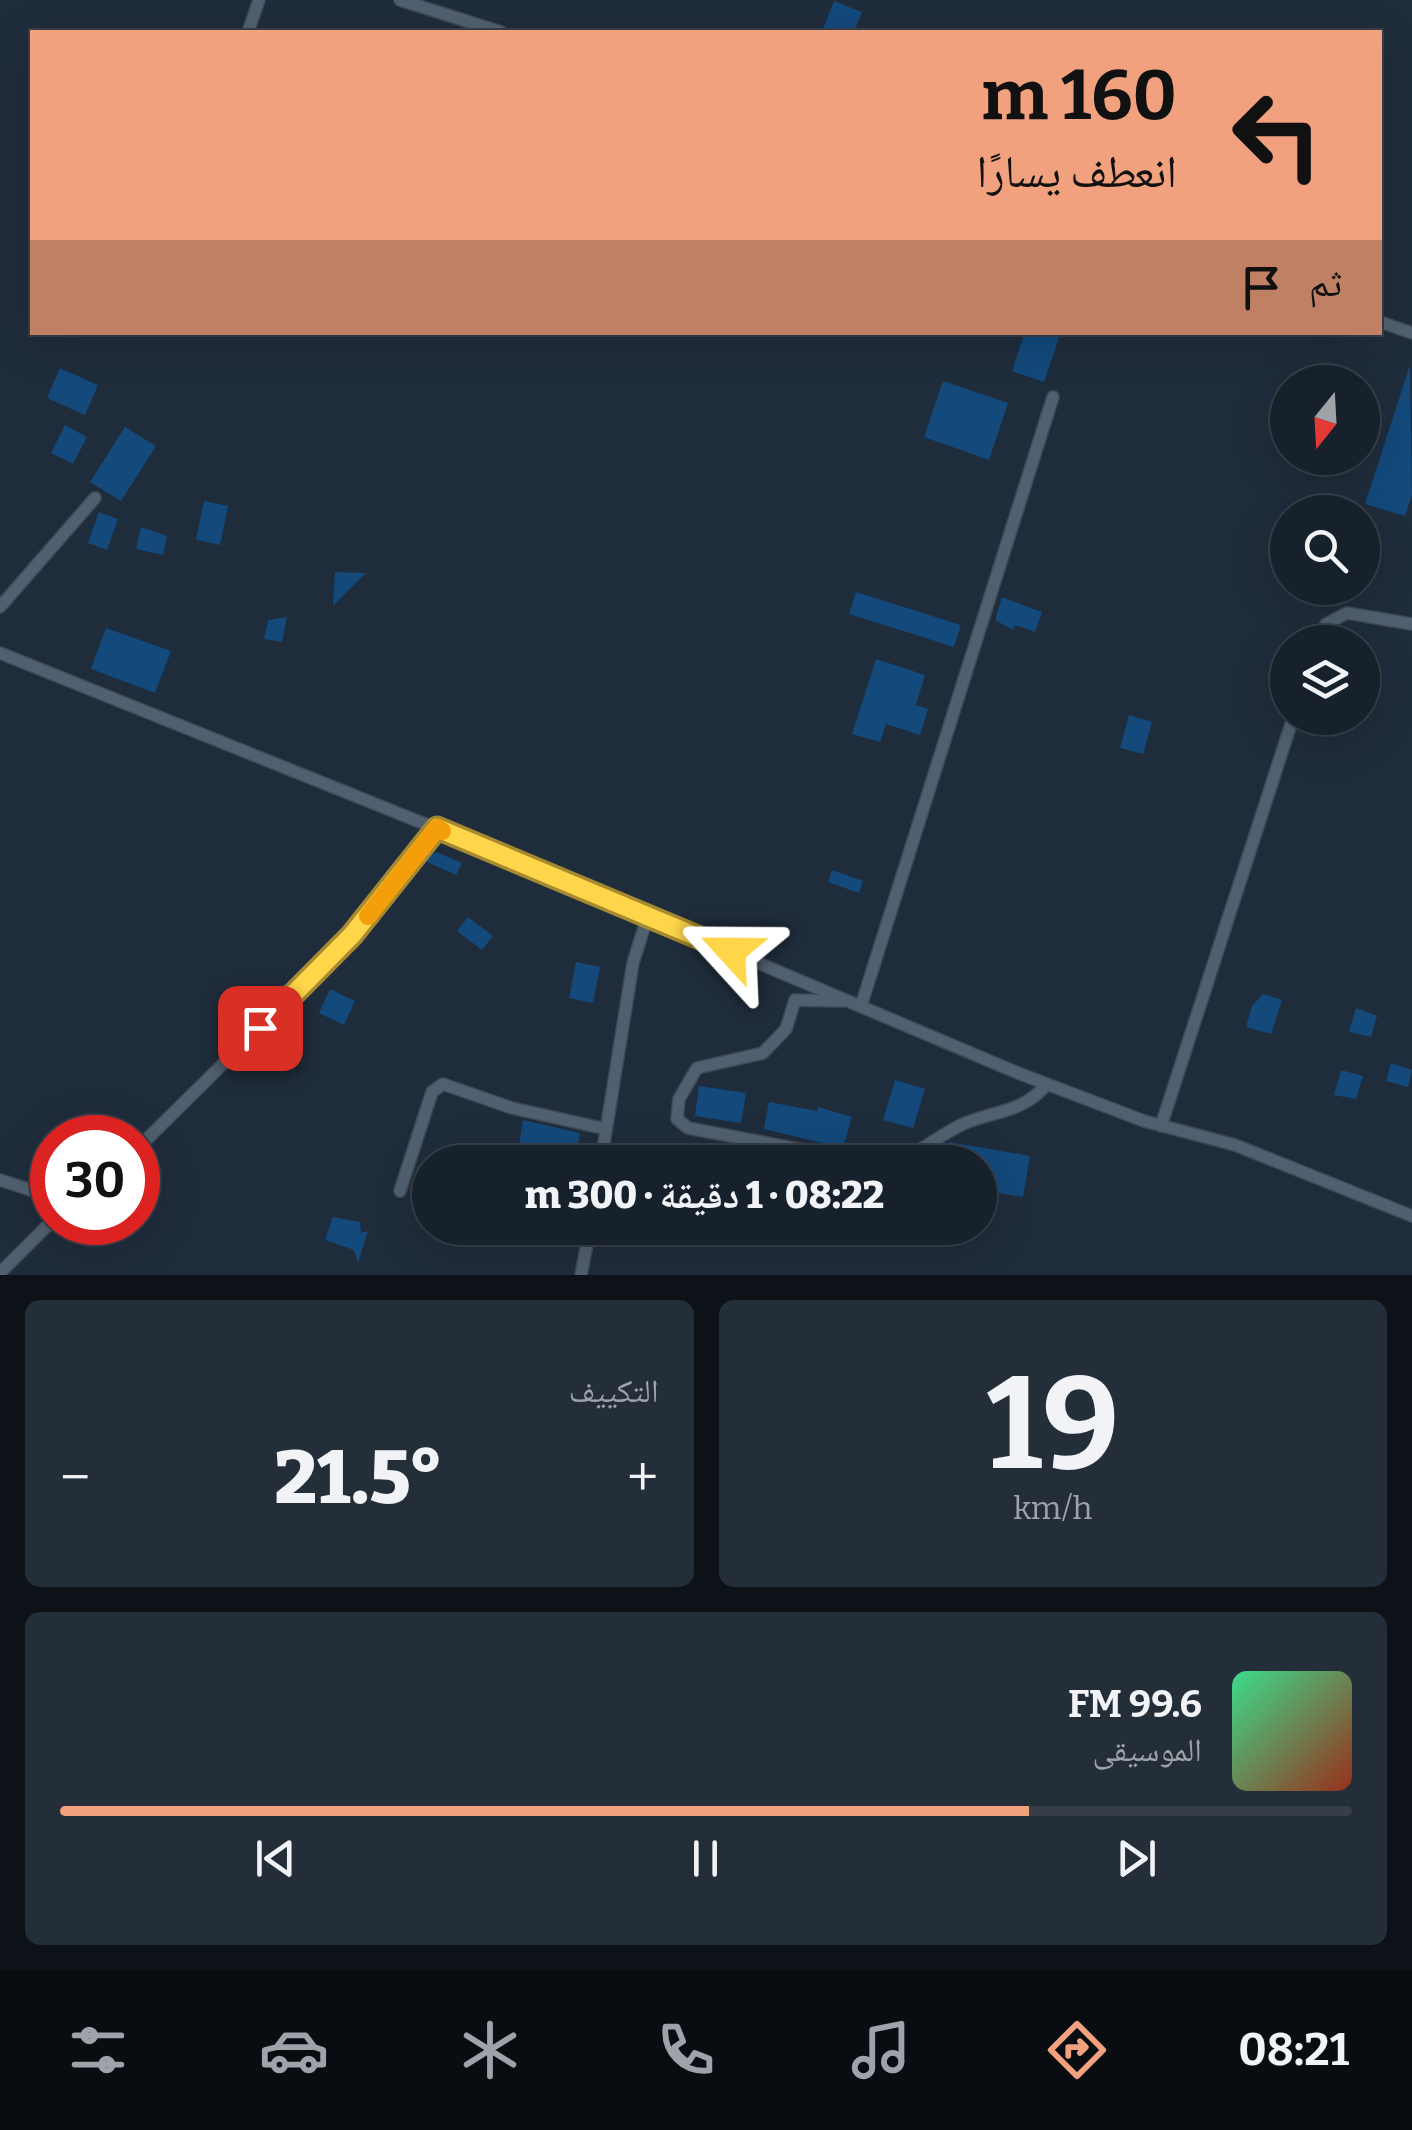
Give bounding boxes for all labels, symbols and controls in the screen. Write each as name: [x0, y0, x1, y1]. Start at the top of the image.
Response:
text: 160 m: [982, 54, 1177, 138]
icon: left: [1212, 70, 1342, 200]
text: انعطف يسارًا: [976, 145, 1177, 199]
icon: arrive: [1234, 260, 1289, 315]
text: ثم: [1309, 260, 1342, 306]
north arrow: [1270, 365, 1380, 475]
map controls: [1270, 365, 1380, 735]
button: search: [1270, 495, 1380, 605]
button: layers: [1270, 625, 1380, 735]
position arrow: [679, 899, 783, 1003]
pin: [218, 986, 303, 1071]
icon: arrive: [233, 1001, 288, 1056]
speed limit sign: 30: [30, 1115, 160, 1245]
text: 08:22 · 1 دقيقة · 300 m: [525, 1172, 884, 1218]
text: 19: [986, 1346, 1119, 1502]
text: التكييف: [569, 1372, 659, 1410]
text: 21.5°: [274, 1433, 443, 1523]
text: −: [60, 1445, 90, 1511]
text: +: [627, 1445, 658, 1511]
text: km/h: [1013, 1489, 1092, 1527]
text: 99.6 FM: [1068, 1681, 1202, 1727]
text: الموسيقى: [1092, 1731, 1202, 1769]
icon: previous: [248, 1831, 303, 1886]
icon: pause: [678, 1831, 733, 1886]
icon: next: [1109, 1831, 1164, 1886]
icon: filters: [63, 2015, 133, 2085]
icon: car: [259, 2015, 329, 2085]
icon: climate: [455, 2015, 525, 2085]
icon: phone: [651, 2015, 721, 2085]
icon: music: [846, 2015, 916, 2085]
icon: directions: [1042, 2015, 1112, 2085]
text: 08:21: [1238, 2023, 1349, 2077]

